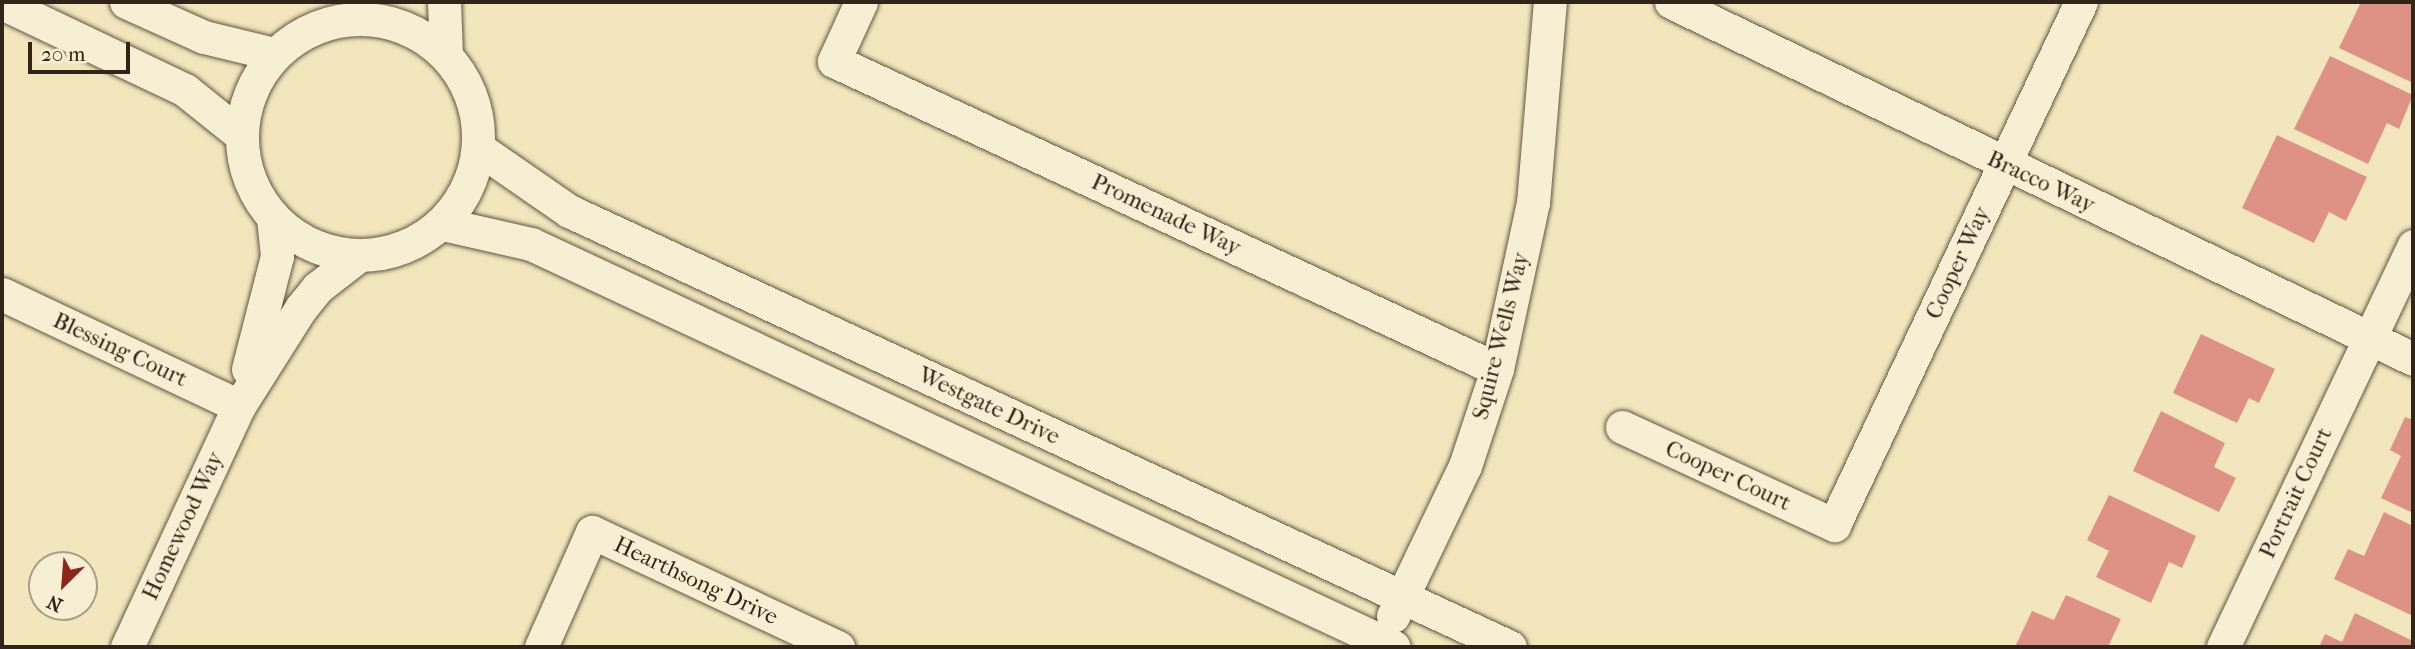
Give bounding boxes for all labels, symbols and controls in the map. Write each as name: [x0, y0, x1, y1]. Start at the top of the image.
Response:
scale bar: [32, 28, 133, 72]
text: 20 m: [41, 42, 85, 66]
street label: Bracco Way: [1983, 145, 2099, 219]
street label: Promenade Way: [1087, 168, 1245, 262]
street label: Cooper Way: [1920, 202, 1996, 324]
street label: Squire Wells Way: [1467, 249, 1535, 423]
street label: Blessing Court: [48, 307, 192, 393]
street label: Westgate Drive: [914, 361, 1064, 451]
street label: Portrait Court: [2254, 423, 2338, 563]
street label: Cooper Court: [1661, 435, 1795, 517]
street label: Homewood Way: [137, 447, 229, 605]
street label: Hearthsong Drive: [610, 531, 782, 631]
north arrow: [28, 551, 98, 621]
text: N: [44, 590, 66, 616]

